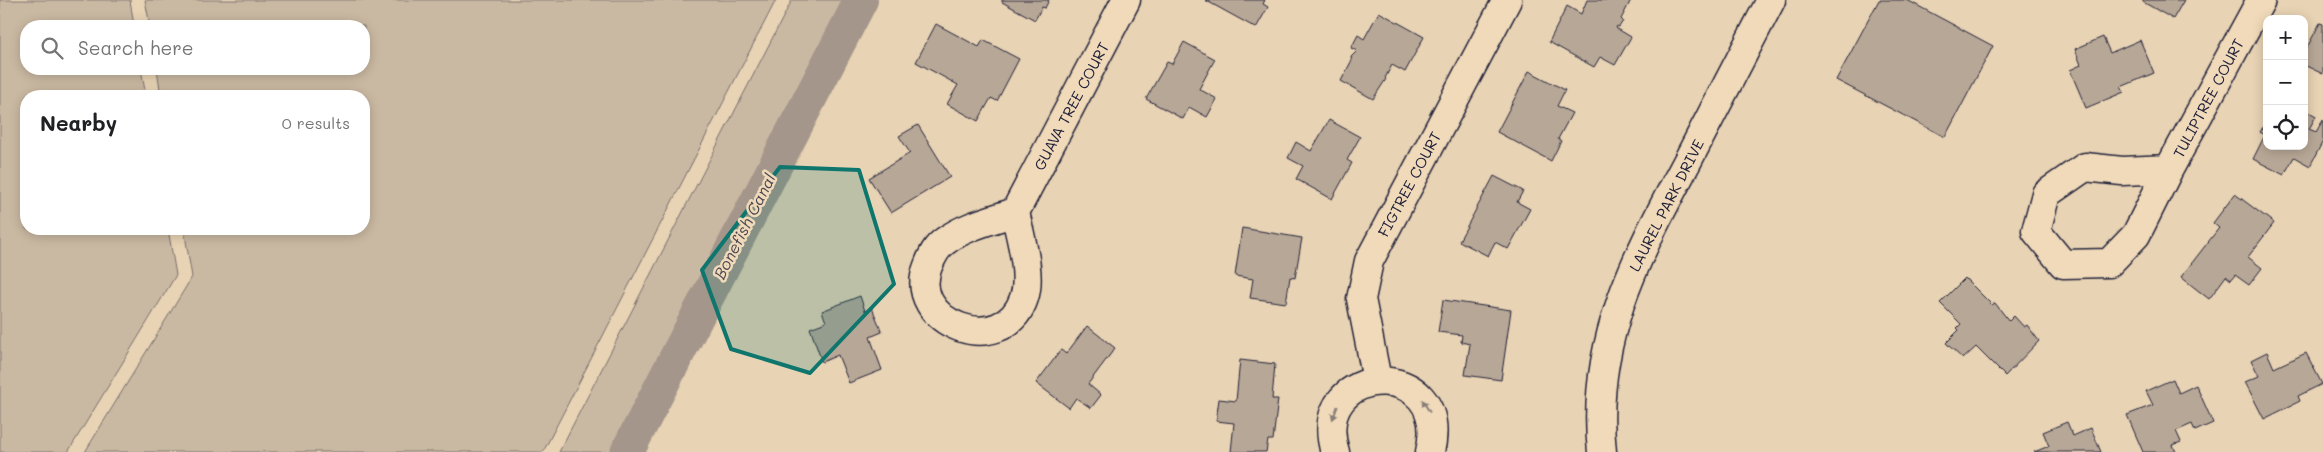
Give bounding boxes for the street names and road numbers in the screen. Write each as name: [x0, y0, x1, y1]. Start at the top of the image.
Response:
street label: TULIPTREE COURT: [2168, 35, 2248, 161]
street label: GUAVA TREE COURT: [1029, 38, 1113, 174]
street label: FIGTREE COURT: [1373, 128, 1445, 240]
street label: LAUREL PARK DRIVE: [1624, 135, 1708, 274]

